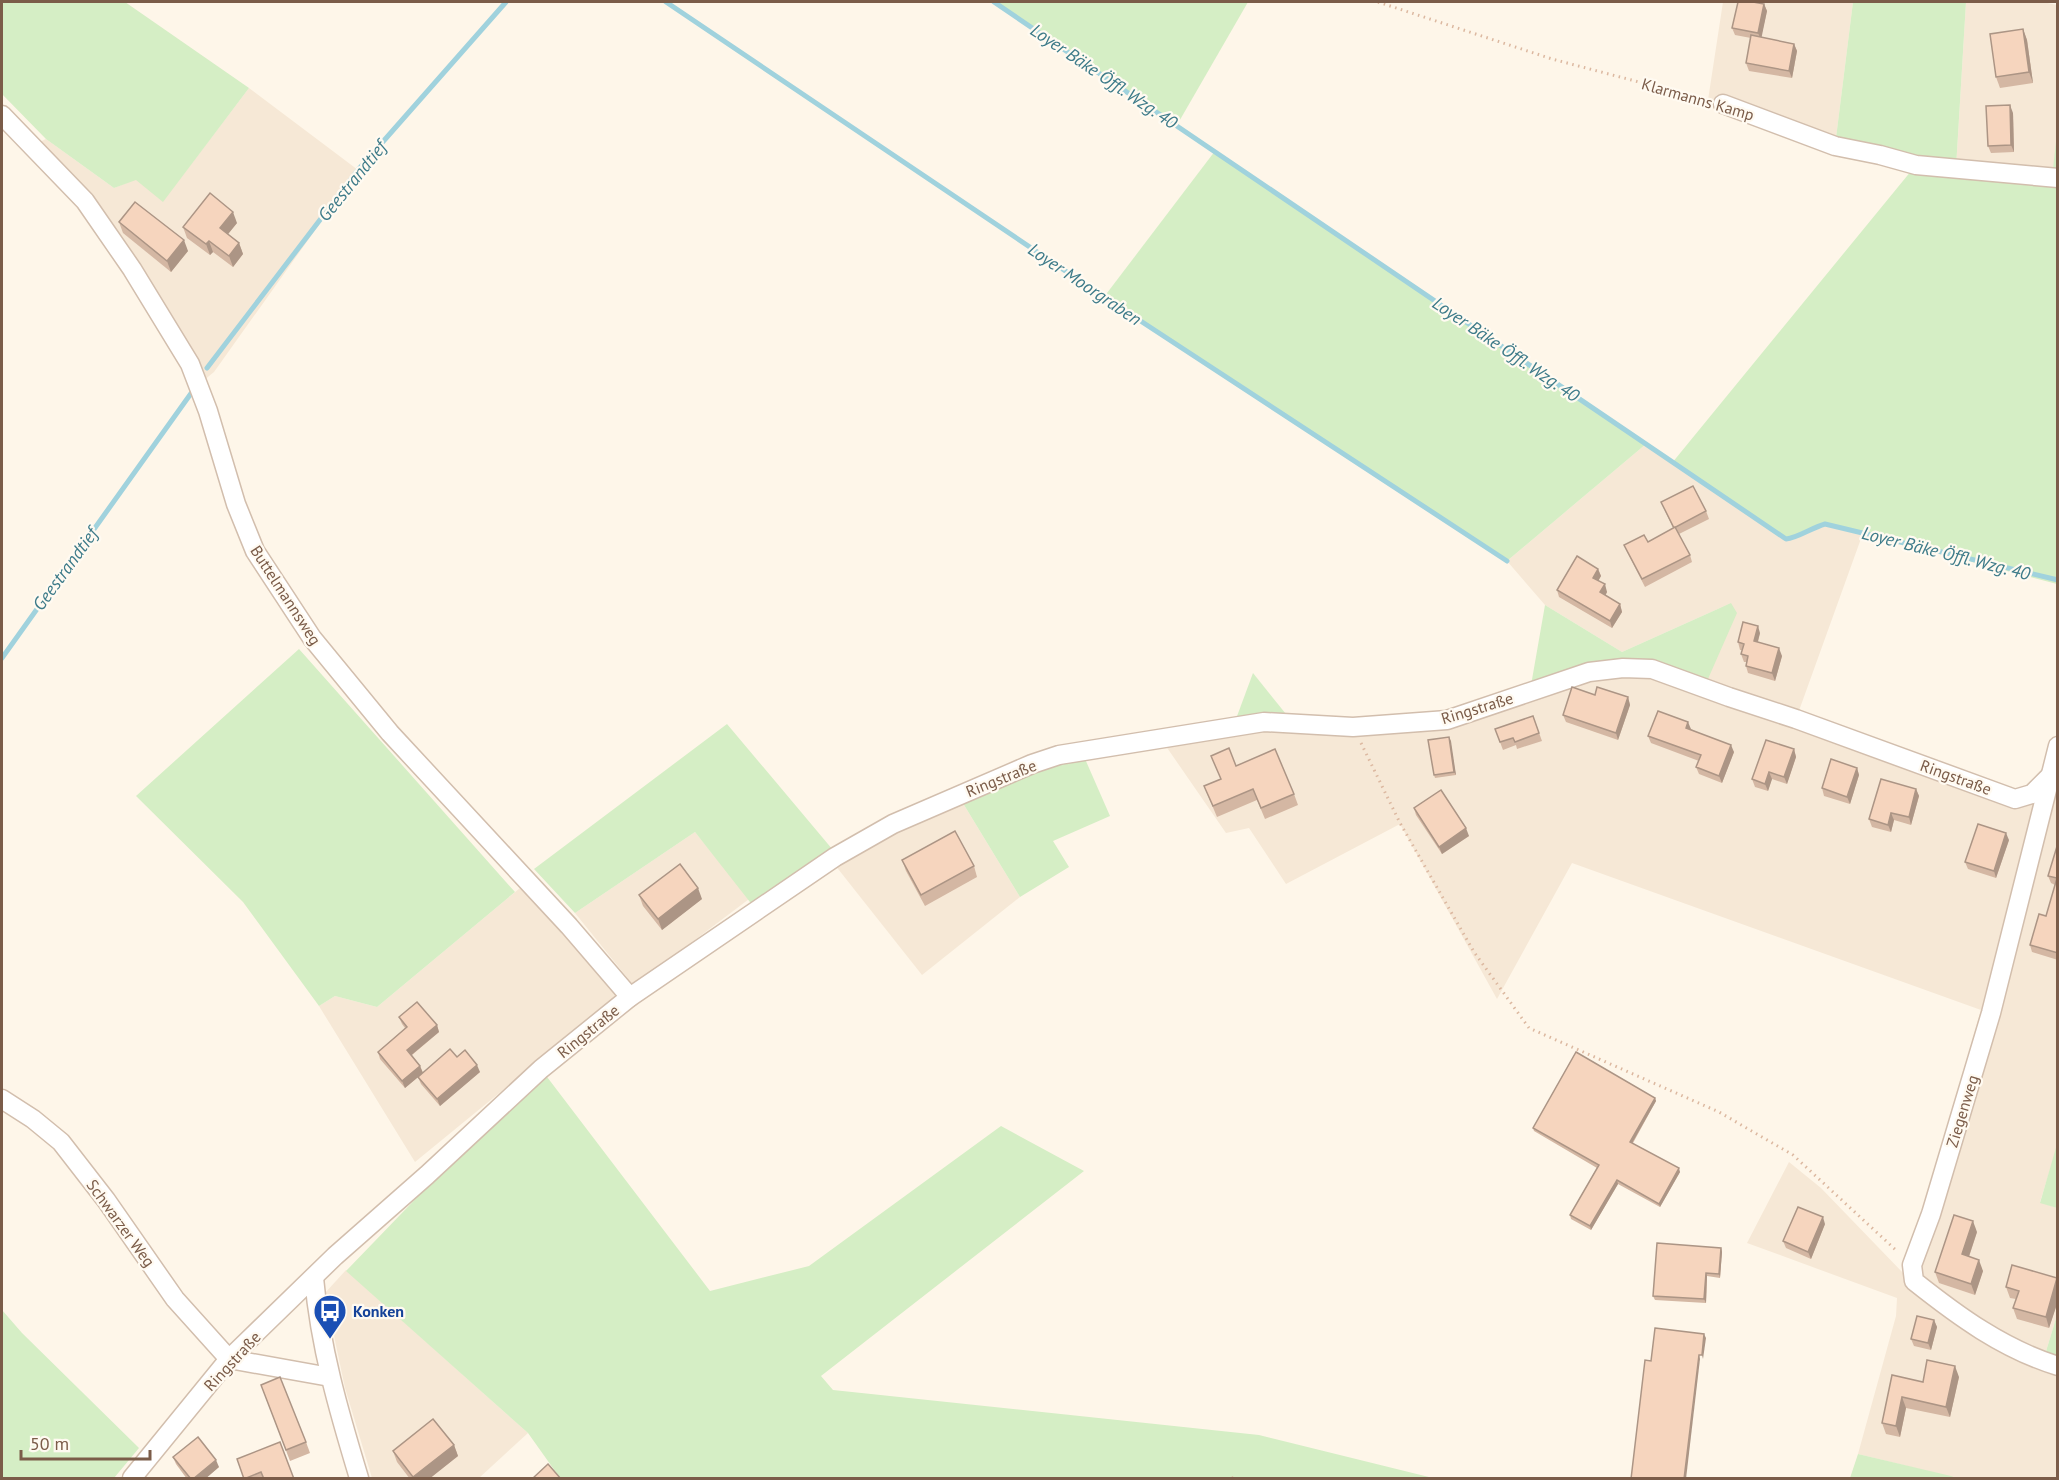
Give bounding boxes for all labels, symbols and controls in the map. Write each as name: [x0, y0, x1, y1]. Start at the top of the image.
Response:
water label: Loyer Bäke Öffl. Wzg. 40: [1026, 18, 1182, 134]
street label: Klarmanns Kamp: [1639, 73, 1757, 125]
water label: Geestrandtief: [313, 134, 393, 226]
water label: Loyer Moorgraben: [1024, 238, 1146, 330]
water label: Loyer Bäke Öffl. Wzg. 40: [1428, 291, 1584, 407]
water label: Geestrandtief: [27, 521, 105, 615]
water label: Loyer Bäke Öffl. Wzg. 40: [1860, 521, 2033, 585]
street label: Buttelmannsweg: [246, 541, 326, 649]
street label: Ringstraße: [1439, 688, 1515, 728]
street label: Ringstraße: [963, 755, 1039, 801]
street label: Ringstraße: [1918, 755, 1994, 799]
street label: Ringstraße: [553, 1000, 623, 1062]
street label: Ziegenweg: [1942, 1072, 1982, 1150]
street label: Schwarzer Weg: [83, 1175, 159, 1271]
bus stop icon: Konken: [312, 1293, 348, 1340]
place label: Konken: [353, 1301, 404, 1321]
street label: Ringstraße: [199, 1327, 265, 1395]
scale bar: [21, 1423, 150, 1461]
text: 50 m: [30, 1432, 69, 1455]

